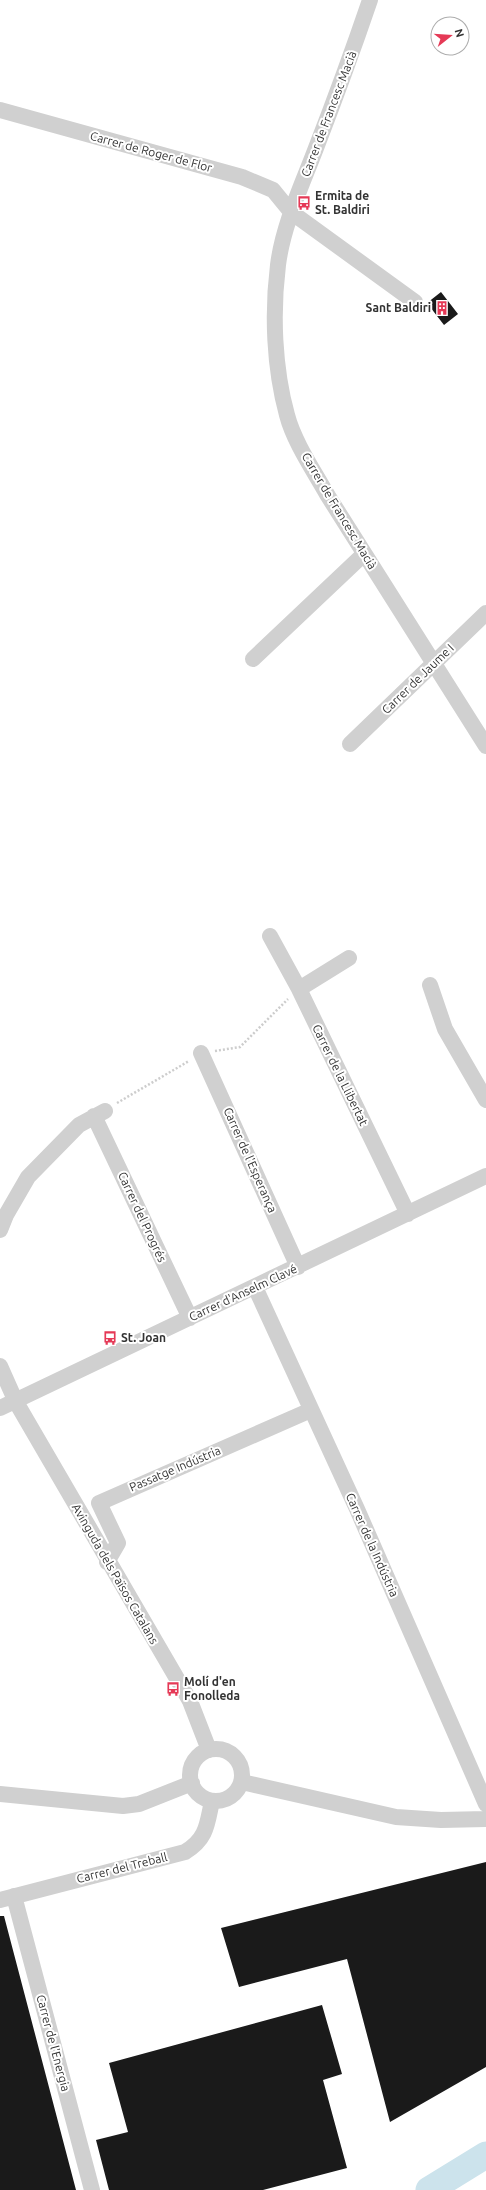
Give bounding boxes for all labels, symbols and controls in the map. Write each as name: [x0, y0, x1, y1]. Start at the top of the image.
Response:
north arrow: [430, 16, 470, 56]
text: N: [453, 27, 467, 39]
street label: Carrer de Francesc Macià: [299, 49, 359, 178]
street label: Carrer de Roger de Flor: [89, 129, 214, 174]
place label: Ermita de St. Baldiri: [315, 189, 370, 216]
bus stop icon: Ermita de St. Baldiri: [296, 195, 312, 211]
building icon: Sant Baldiri: [434, 300, 450, 316]
place label: Sant Baldiri: [366, 301, 431, 314]
street label: Carrer de Francesc Macià: [299, 450, 379, 571]
street label: Carrer de Jaume I: [379, 641, 456, 716]
street label: Carrer de la Llibertat: [310, 1022, 371, 1128]
street label: Carrer de l'Esperança: [221, 1105, 280, 1214]
street label: Carrer del Progrés: [116, 1170, 169, 1264]
street label: Carrer d'Anselm Clavé: [187, 1262, 299, 1323]
bus stop icon: St. Joan: [102, 1330, 118, 1346]
place label: St. Joan: [121, 1331, 166, 1344]
street label: Passatge Indústria: [127, 1443, 223, 1494]
street label: Carrer de la Indústria: [344, 1491, 401, 1599]
street label: Avinguda dels Països Catalans: [70, 1501, 161, 1646]
place label: Molí d'en Fonolleda: [184, 1675, 240, 1702]
bus stop icon: Molí d'en Fonolleda: [165, 1681, 181, 1697]
street label: Carrer del Treball: [75, 1850, 169, 1885]
street label: Carrer de l'Energia: [34, 1993, 73, 2093]

